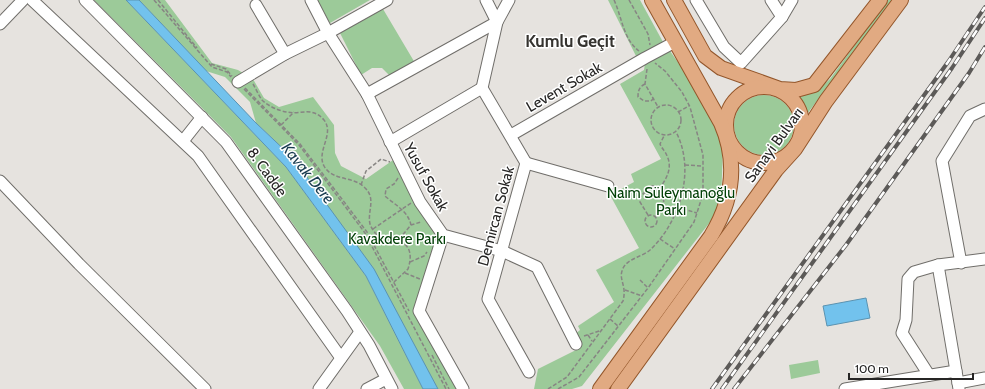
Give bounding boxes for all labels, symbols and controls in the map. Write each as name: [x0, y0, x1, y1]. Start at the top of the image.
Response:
district label: Kumlu Geçit: [525, 31, 615, 51]
street label: Levent Sokak: [523, 58, 605, 116]
street label: Sanayi Bulvarı: [741, 104, 807, 186]
water label: Kavak Dere: [278, 139, 338, 207]
street label: Yusuf Sokak: [399, 139, 452, 215]
street label: 8. Cadde: [243, 144, 291, 200]
street label: Demircan Sokak: [474, 164, 518, 268]
park label: Naim Süleymanoğlu Parkı: [607, 184, 735, 219]
park label: Kavakdere Parkı: [348, 230, 446, 248]
scale bar: [849, 355, 973, 381]
text: 100 m: [855, 361, 889, 376]

